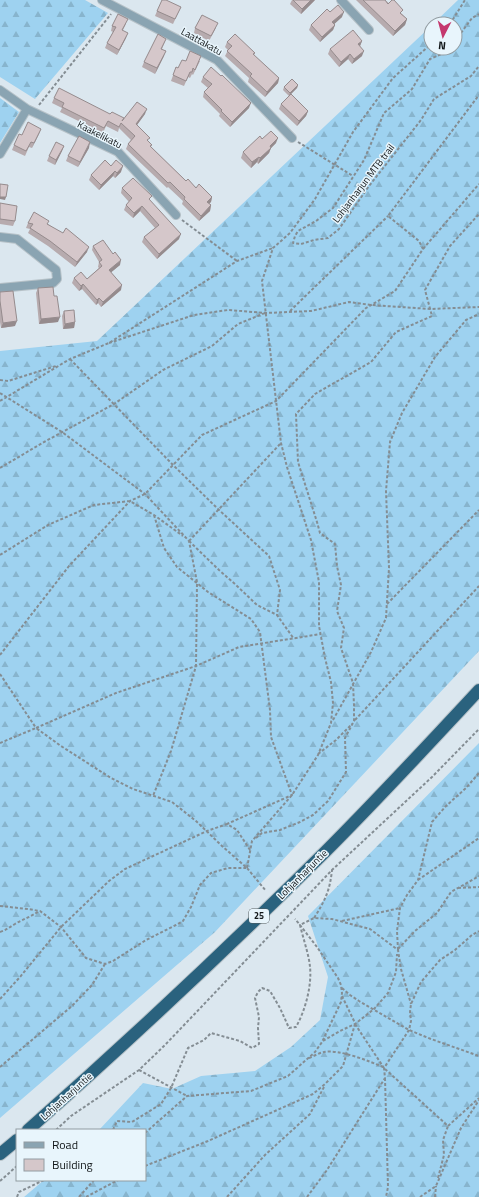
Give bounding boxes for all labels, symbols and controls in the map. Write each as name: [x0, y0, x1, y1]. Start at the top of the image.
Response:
north arrow: [423, 16, 463, 56]
street label: Laattakatu: [178, 24, 225, 59]
text: N: [437, 38, 447, 54]
street label: Kaakelikatu: [75, 117, 125, 152]
street label: Lohjanharjun MTB trail: [329, 141, 398, 226]
street label: Lohjanharjuntie: [274, 846, 331, 903]
road number: 25: [249, 909, 269, 923]
street label: Lohjanharjuntie: [37, 1069, 96, 1124]
legend: [16, 1129, 146, 1181]
text: Road: [52, 1135, 78, 1154]
text: Building: [52, 1155, 93, 1174]

